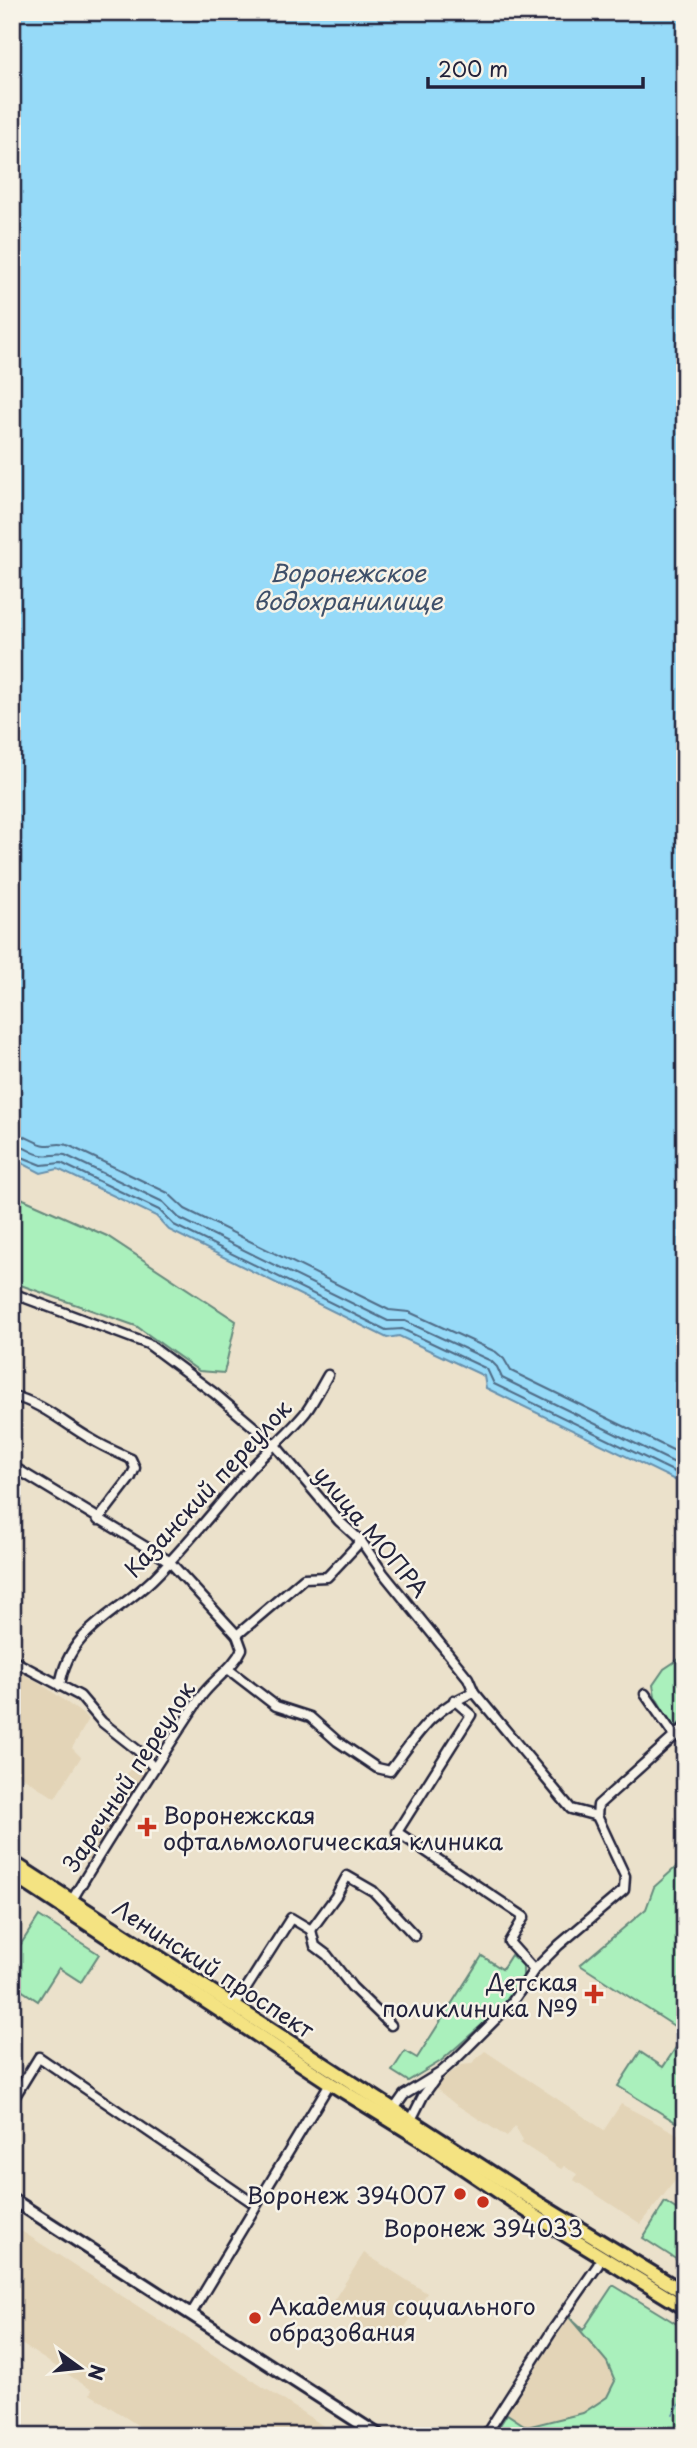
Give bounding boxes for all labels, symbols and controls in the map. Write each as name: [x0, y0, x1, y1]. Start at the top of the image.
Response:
scale bar: [428, 46, 643, 90]
text: 200 m: [438, 52, 508, 84]
water label: Воронежское водохранилище: [253, 554, 443, 618]
street label: Казанский переулок: [115, 1391, 299, 1585]
street label: улица МОПРА: [306, 1457, 438, 1605]
street label: Заречный переулок: [53, 1673, 203, 1878]
place label: Воронежская офтальмологическая клиника: [163, 1797, 503, 1858]
marker: Воронежская офтальмологическая клиника: [137, 1817, 157, 1837]
street label: Ленинский проспект: [107, 1890, 322, 2047]
place label: Детская поликлиника №9: [382, 1964, 578, 2025]
marker: Детская поликлиника №9: [584, 1984, 604, 2004]
place label: Воронеж 394007: [247, 2177, 446, 2212]
marker: Воронеж 394007: [452, 2186, 468, 2202]
marker: Воронеж 394033: [475, 2194, 491, 2210]
place label: Воронеж 394033: [383, 2210, 583, 2245]
place label: Академия социального образования: [269, 2288, 536, 2349]
marker: Академия социального образования: [247, 2310, 263, 2326]
north arrow: [46, 2332, 116, 2402]
text: N: [82, 2362, 113, 2384]

